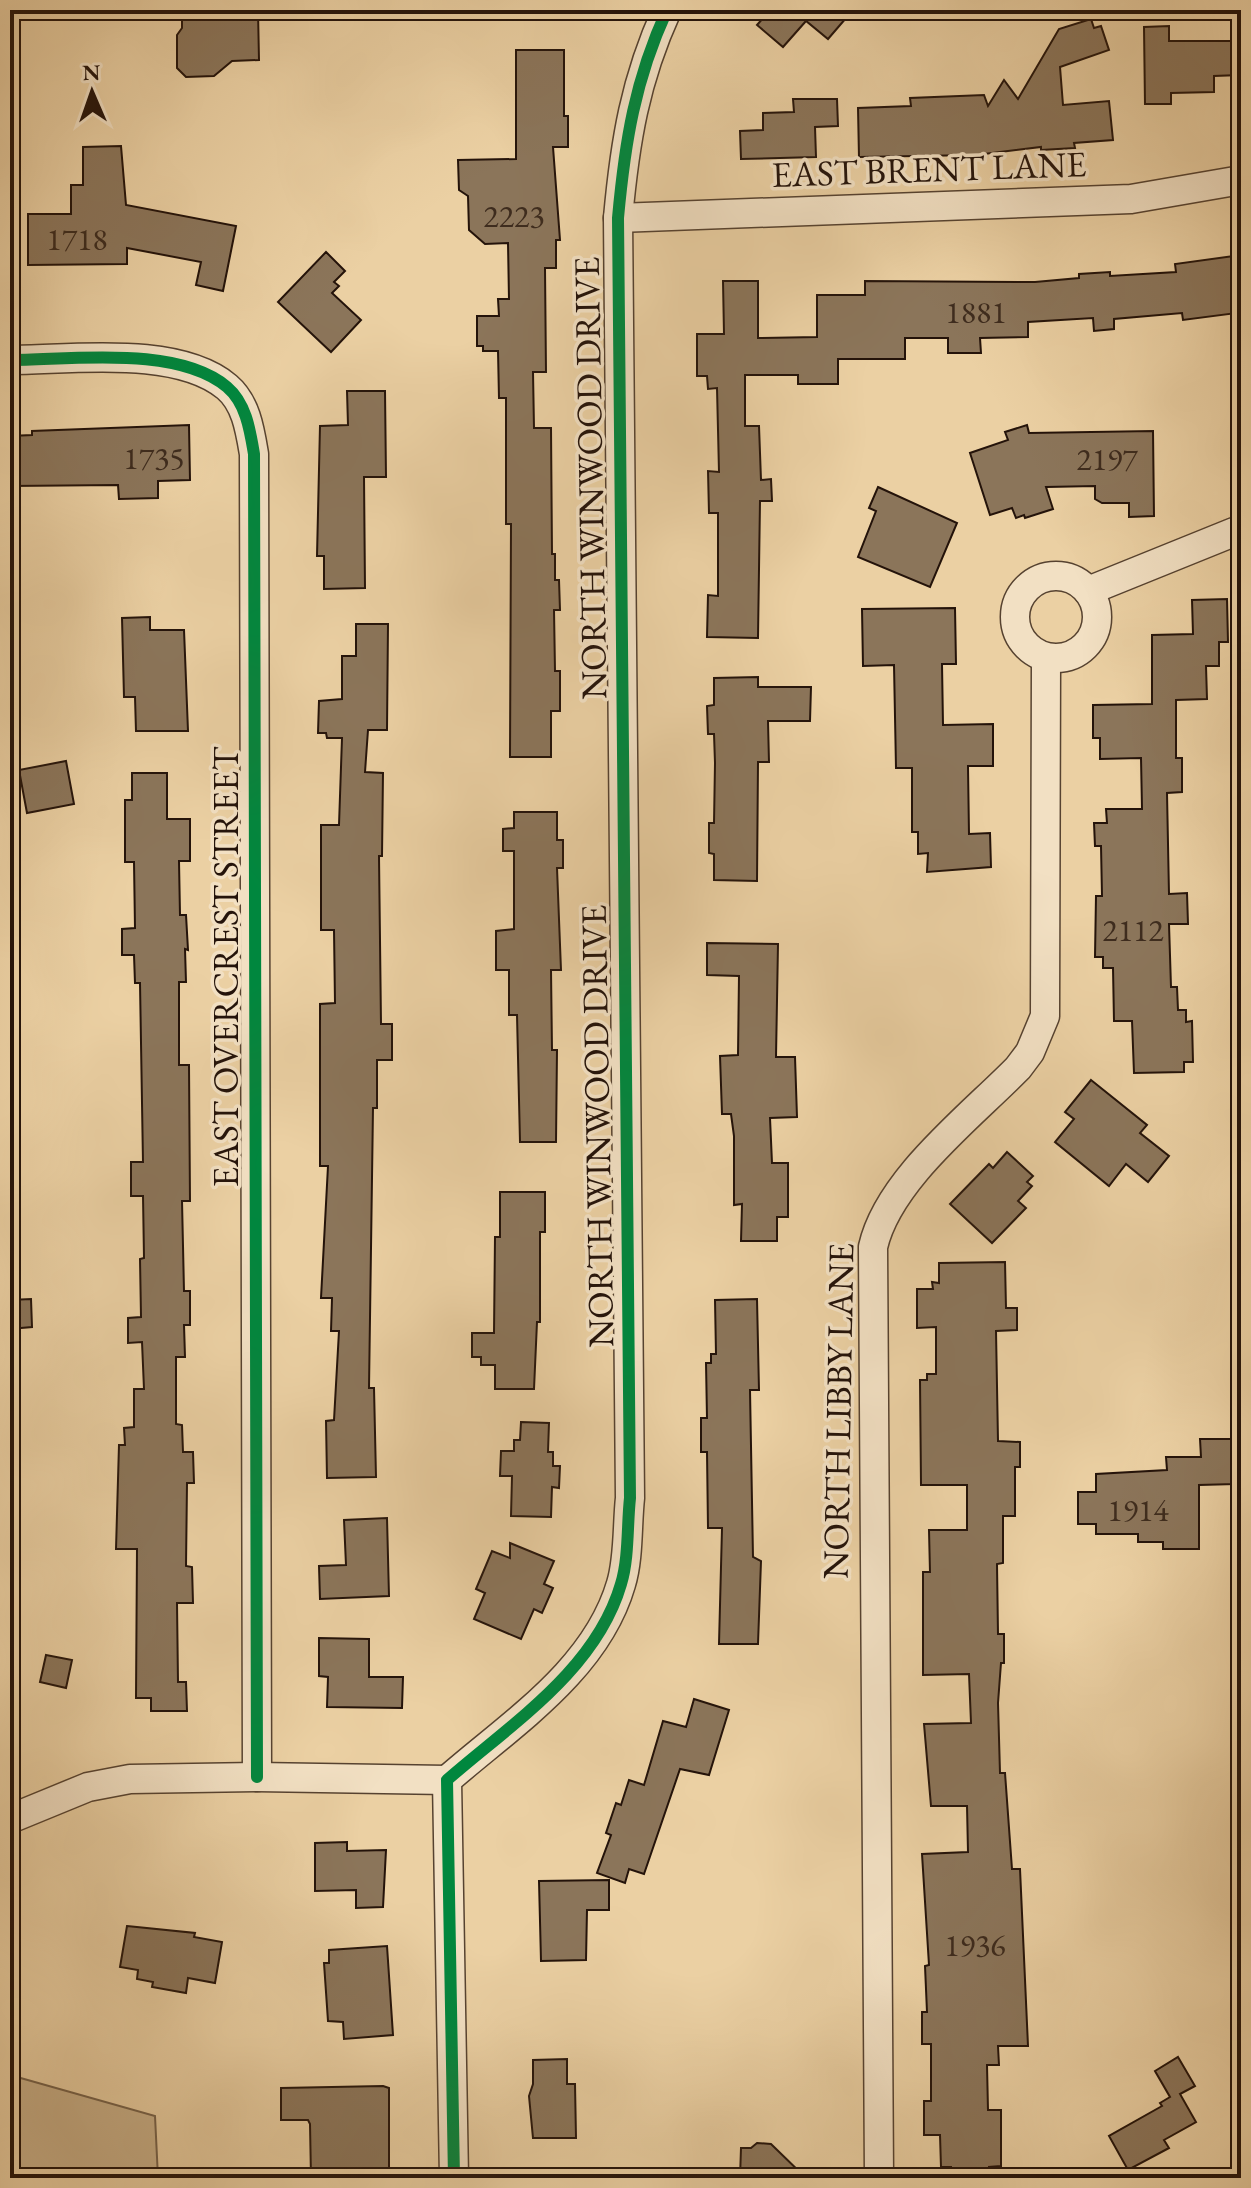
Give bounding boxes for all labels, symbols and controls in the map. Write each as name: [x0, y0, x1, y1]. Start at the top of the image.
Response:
north arrow: [52, 52, 132, 132]
text: N: [82, 58, 101, 87]
street label: EAST BRENT LANE: [771, 140, 1087, 198]
house number: 2223: [483, 195, 545, 237]
house number: 1718: [46, 218, 108, 260]
street label: NORTH WINWOOD DRIVE: [563, 256, 617, 700]
house number: 1881: [945, 291, 1007, 333]
house number: 1735: [123, 437, 185, 479]
house number: 2197: [1076, 438, 1138, 480]
street label: EAST OVERCREST STREET: [202, 746, 249, 1187]
street label: NORTH WINWOOD DRIVE: [570, 904, 624, 1348]
house number: 2112: [1102, 909, 1164, 951]
street label: NORTH LIBBY LANE: [812, 1243, 864, 1579]
house number: 1914: [1107, 1489, 1169, 1531]
house number: 1936: [944, 1924, 1006, 1966]

